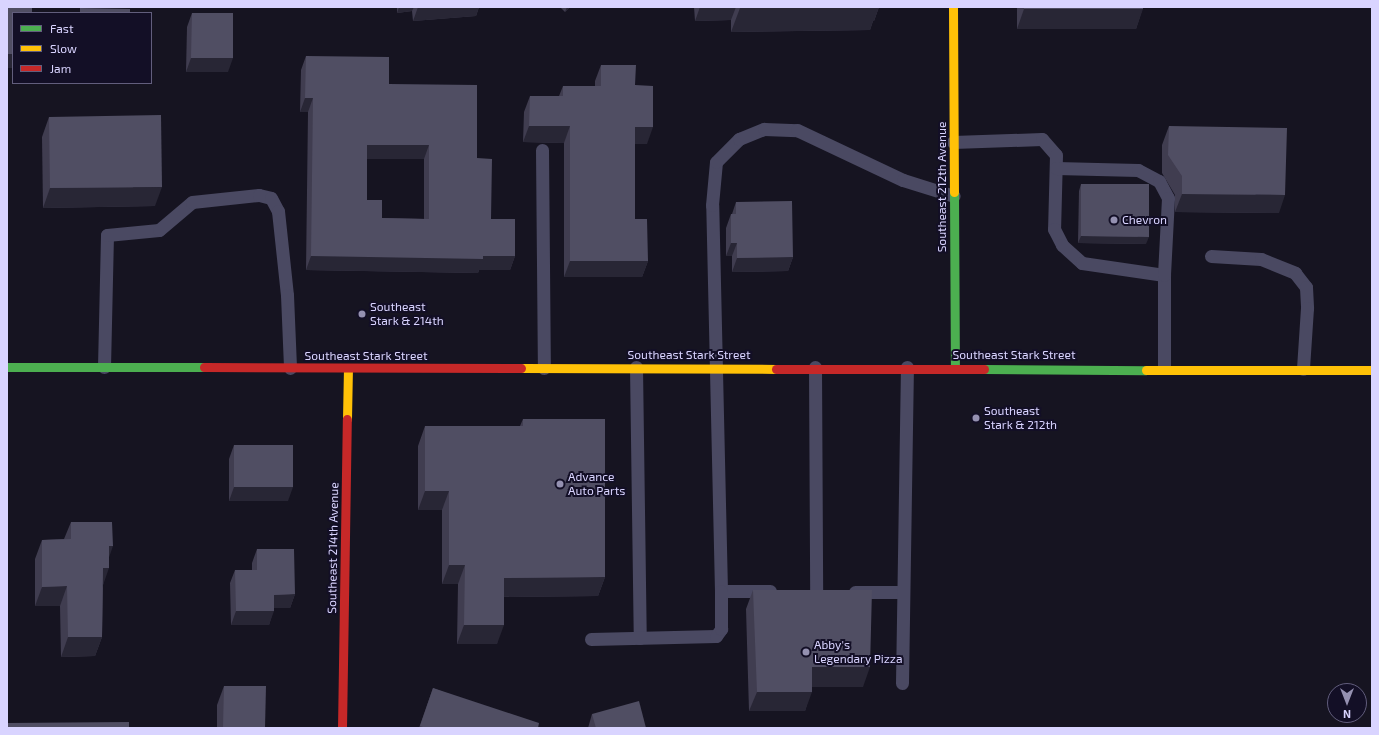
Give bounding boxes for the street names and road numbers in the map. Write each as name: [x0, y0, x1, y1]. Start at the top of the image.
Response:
street label: Southeast 212th Avenue: [935, 121, 949, 253]
street label: Southeast Stark Street: [627, 348, 751, 362]
street label: Southeast Stark Street: [952, 348, 1076, 362]
street label: Southeast Stark Street: [304, 349, 428, 363]
street label: Southeast 214th Avenue: [325, 482, 341, 614]

